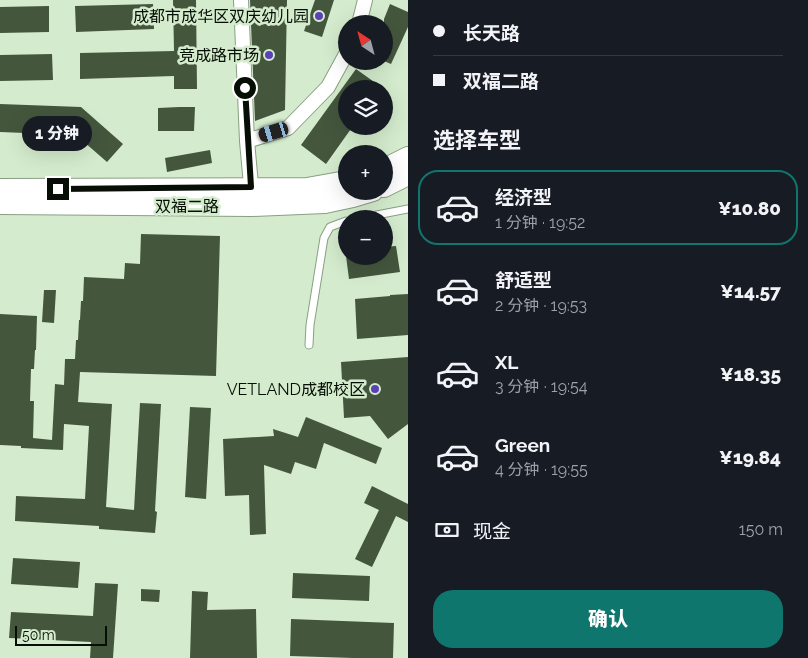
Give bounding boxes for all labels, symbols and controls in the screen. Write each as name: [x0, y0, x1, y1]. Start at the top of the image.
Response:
place label: 成都市成华区双庆幼儿园: [133, 7, 309, 26]
marker: 成都市成华区双庆幼儿园: [313, 10, 325, 22]
north arrow: [338, 15, 392, 70]
map controls: [338, 15, 393, 265]
text: 长天路: [463, 22, 520, 44]
place label: 竞成路市场: [179, 46, 259, 65]
marker: 竞成路市场: [263, 49, 275, 61]
text: 双福二路: [463, 70, 539, 92]
route start: [234, 77, 256, 99]
button: layers: [338, 80, 393, 135]
callout: 1 分钟: [23, 116, 93, 152]
car: [257, 120, 290, 144]
text: 1 分钟: [35, 124, 79, 143]
text: 选择车型: [433, 127, 521, 153]
button: +: [338, 145, 393, 200]
route end: [47, 178, 69, 200]
icon: car: [435, 185, 480, 230]
text: 经济型: [495, 186, 552, 208]
street label: 双福二路: [155, 197, 219, 216]
text: ¥10.80: [718, 197, 781, 219]
button: −: [338, 210, 393, 265]
text: 1 分钟 · 19:52: [495, 213, 585, 232]
icon: car: [435, 268, 480, 313]
text: 舒适型: [495, 269, 552, 291]
text: ¥14.57: [720, 280, 781, 302]
text: 2 分钟 · 19:53: [495, 296, 587, 315]
icon: car: [435, 351, 480, 396]
text: XL: [495, 351, 518, 373]
text: ¥18.35: [720, 363, 781, 385]
text: 3 分钟 · 19:54: [495, 377, 588, 396]
place label: VETLAND成都校区: [227, 380, 365, 399]
marker: VETLAND成都校区: [369, 383, 381, 395]
icon: car: [435, 434, 480, 479]
text: Green: [495, 434, 550, 456]
text: ¥19.84: [719, 446, 781, 468]
text: 4 分钟 · 19:55: [495, 460, 588, 479]
icon: cash: [433, 516, 461, 544]
text: 现金: [473, 520, 511, 542]
text: 150 m: [739, 520, 783, 539]
button: 确认: [433, 590, 783, 648]
scale bar: [15, 623, 108, 646]
text: 50 m: [22, 627, 55, 643]

